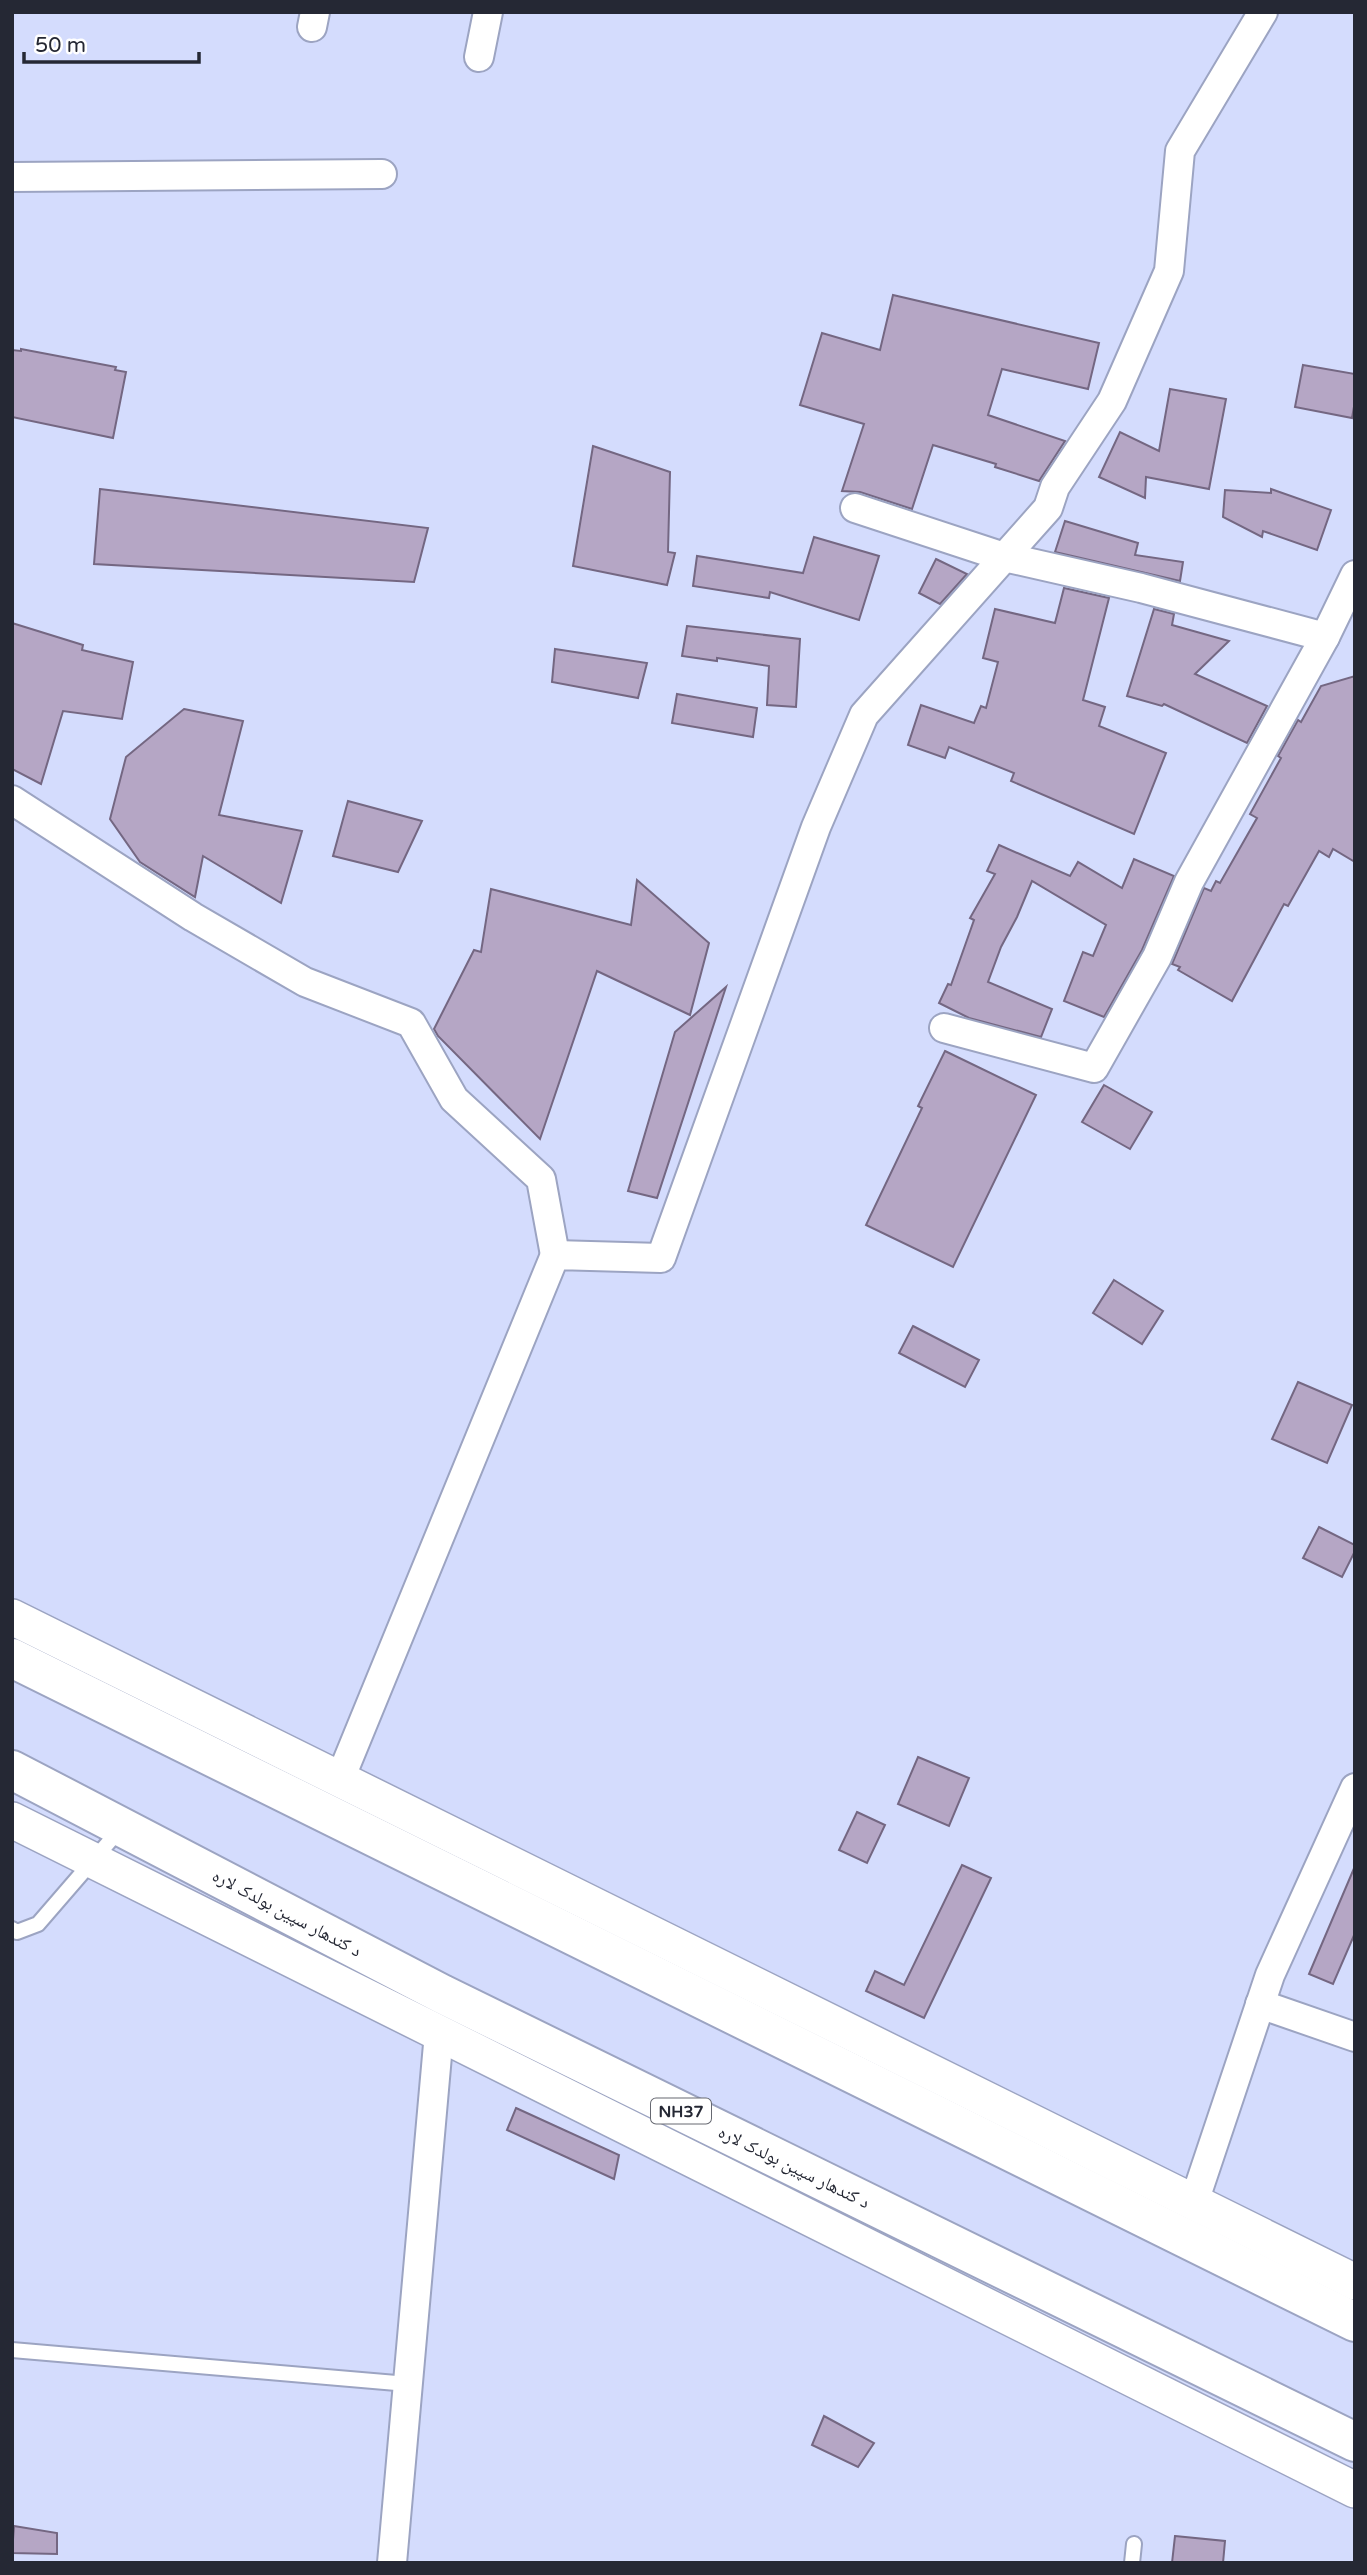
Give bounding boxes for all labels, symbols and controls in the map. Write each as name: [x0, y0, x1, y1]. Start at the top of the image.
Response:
scale bar: [24, 21, 200, 65]
text: 50 m: [35, 33, 86, 58]
street label: د کندهار سپین بولدک لاره: [209, 1864, 365, 1962]
road number: NH37: [651, 2098, 711, 2124]
street label: د کندهار سپین بولدک لاره: [715, 2121, 873, 2213]

